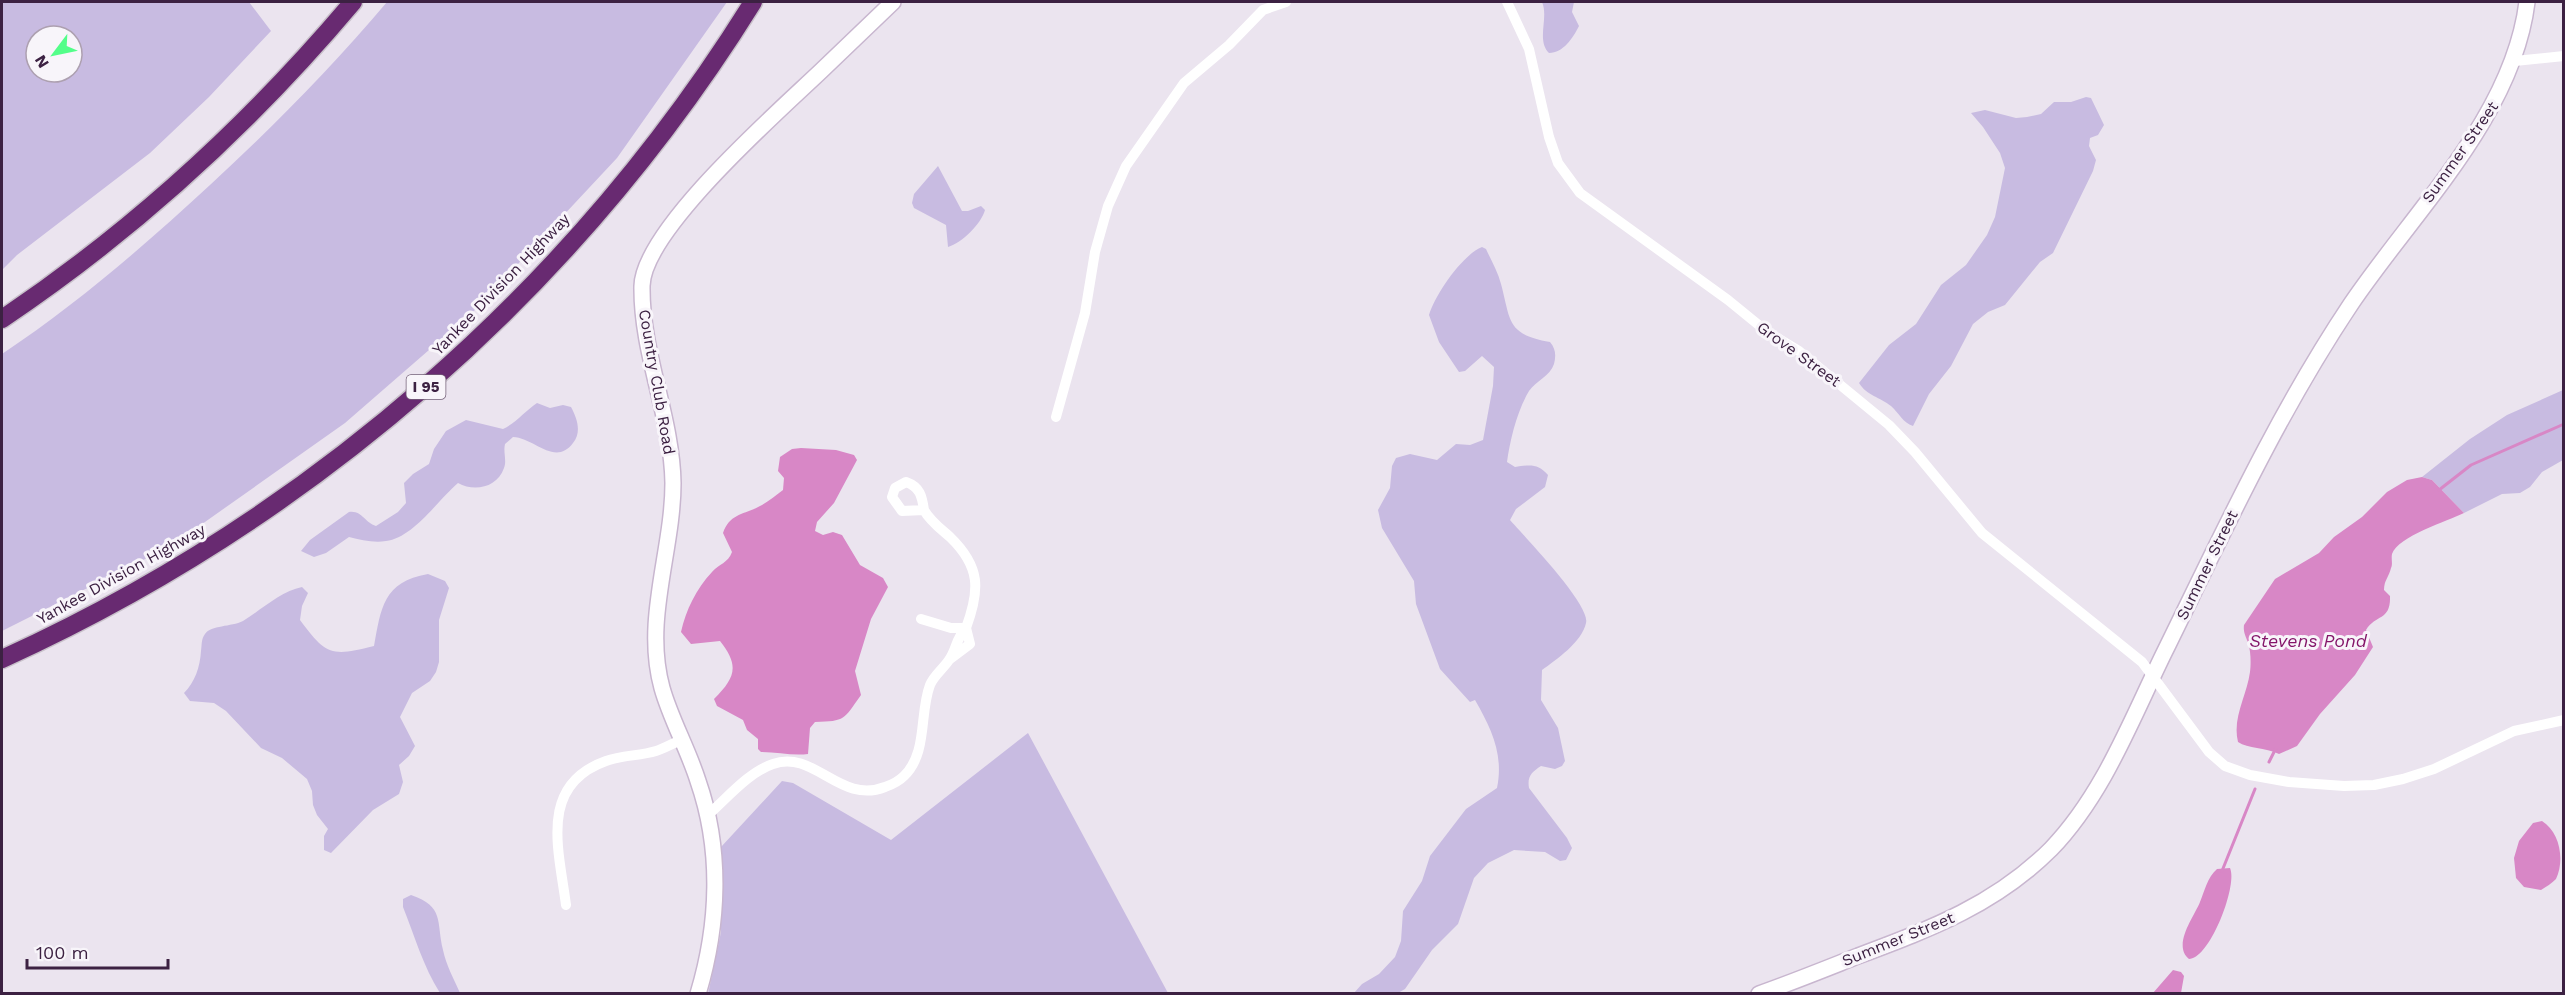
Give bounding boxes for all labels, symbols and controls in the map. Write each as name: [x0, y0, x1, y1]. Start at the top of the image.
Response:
north arrow: [24, 24, 84, 84]
text: N: [31, 52, 53, 72]
street label: Summer Street: [2418, 97, 2502, 206]
street label: Yankee Division Highway: [428, 209, 574, 359]
street label: Country Club Road: [635, 308, 679, 456]
street label: Grove Street: [1754, 317, 1845, 391]
road number: I 95: [406, 375, 446, 399]
street label: Summer Street: [2172, 507, 2242, 623]
street label: Yankee Division Highway: [33, 519, 209, 628]
water label: Stevens Pond: [2249, 630, 2368, 651]
street label: Summer Street: [1839, 908, 1957, 970]
scale bar: [27, 932, 168, 970]
text: 100 m: [36, 942, 89, 963]

